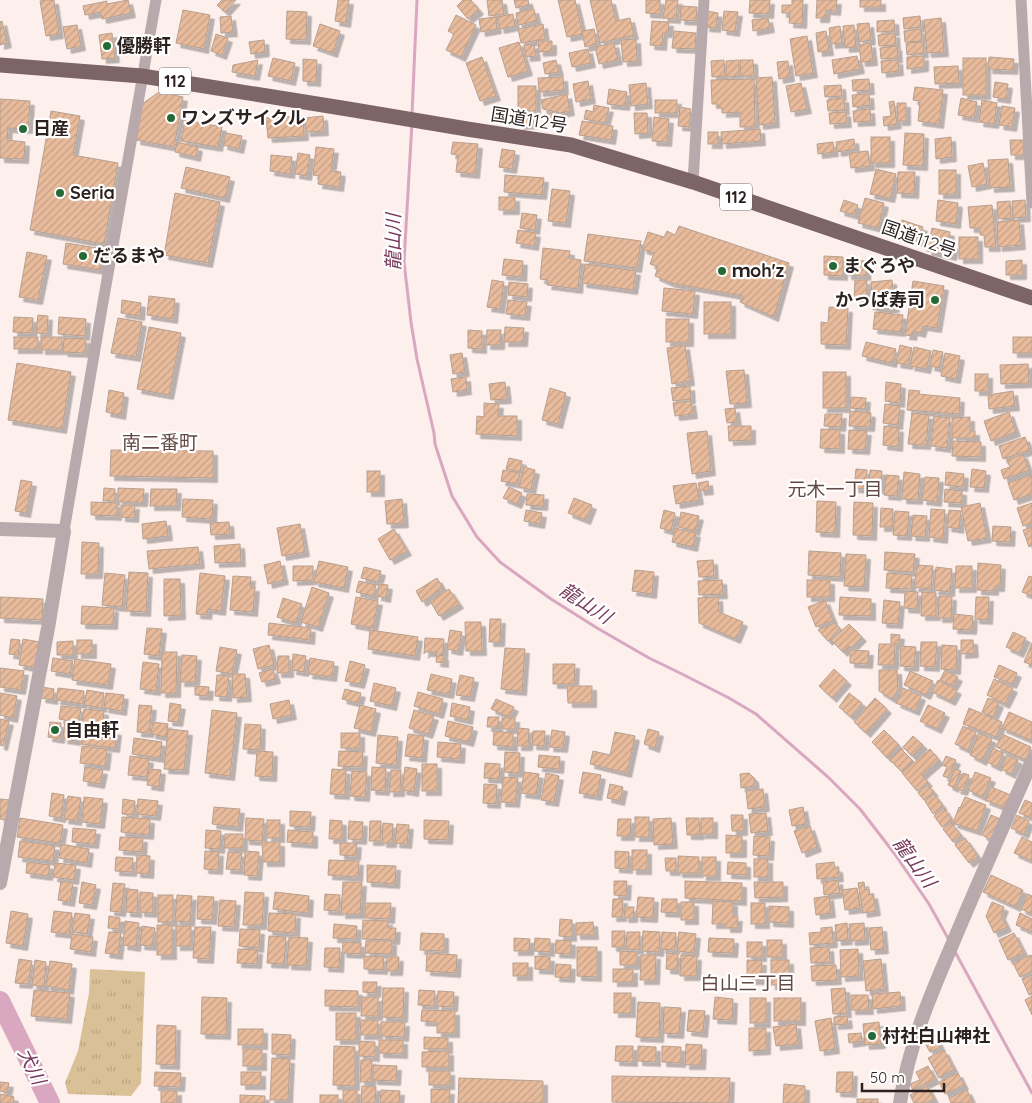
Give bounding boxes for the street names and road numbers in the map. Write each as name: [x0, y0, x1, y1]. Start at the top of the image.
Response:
road number: 112: [159, 68, 191, 94]
street label: 国道112号: [489, 102, 569, 137]
road number: 112: [720, 183, 752, 210]
street label: 国道112号: [879, 215, 959, 262]

